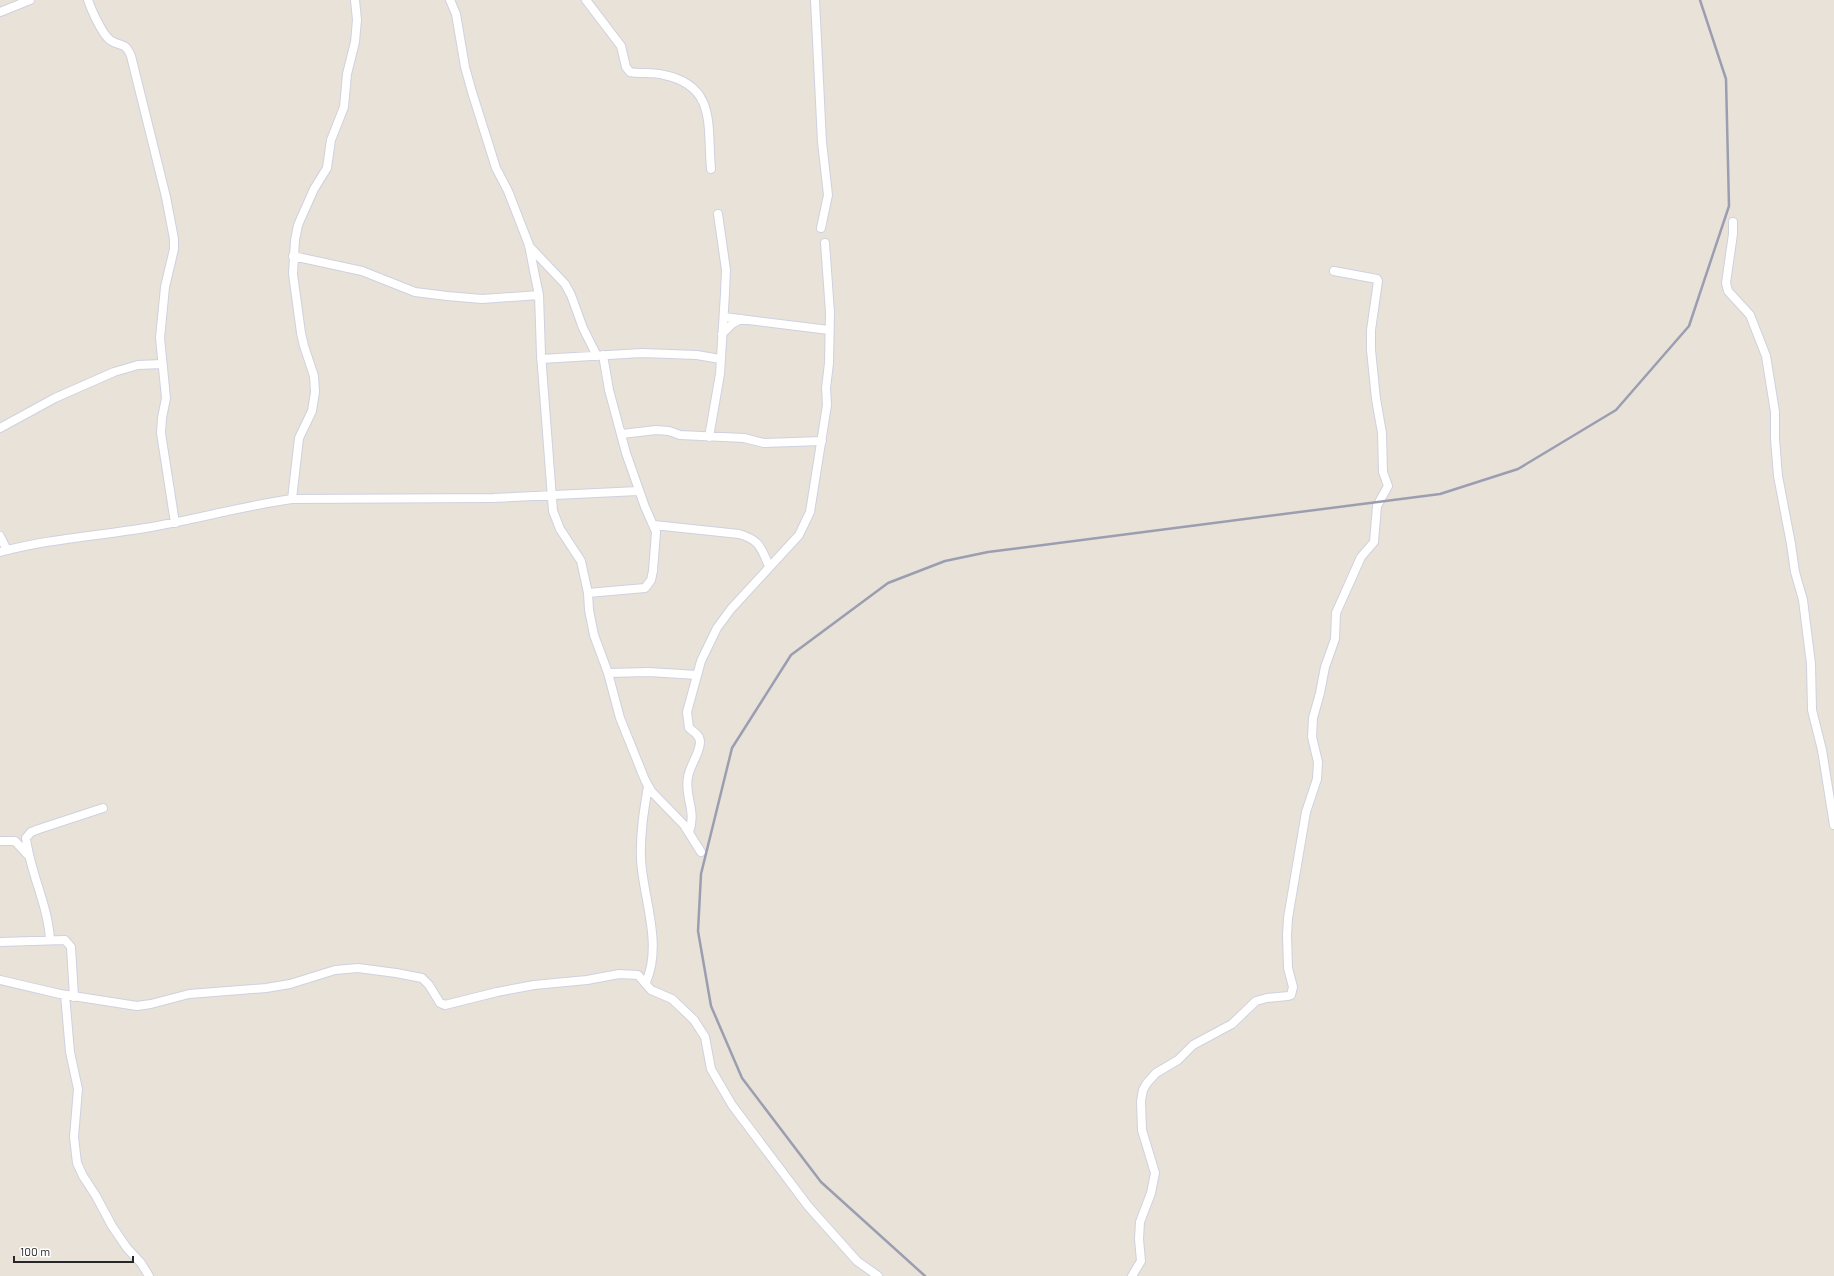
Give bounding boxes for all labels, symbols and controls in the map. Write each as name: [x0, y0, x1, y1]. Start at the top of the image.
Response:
scale bar: [14, 1238, 133, 1264]
text: 100 m: [20, 1244, 50, 1258]

